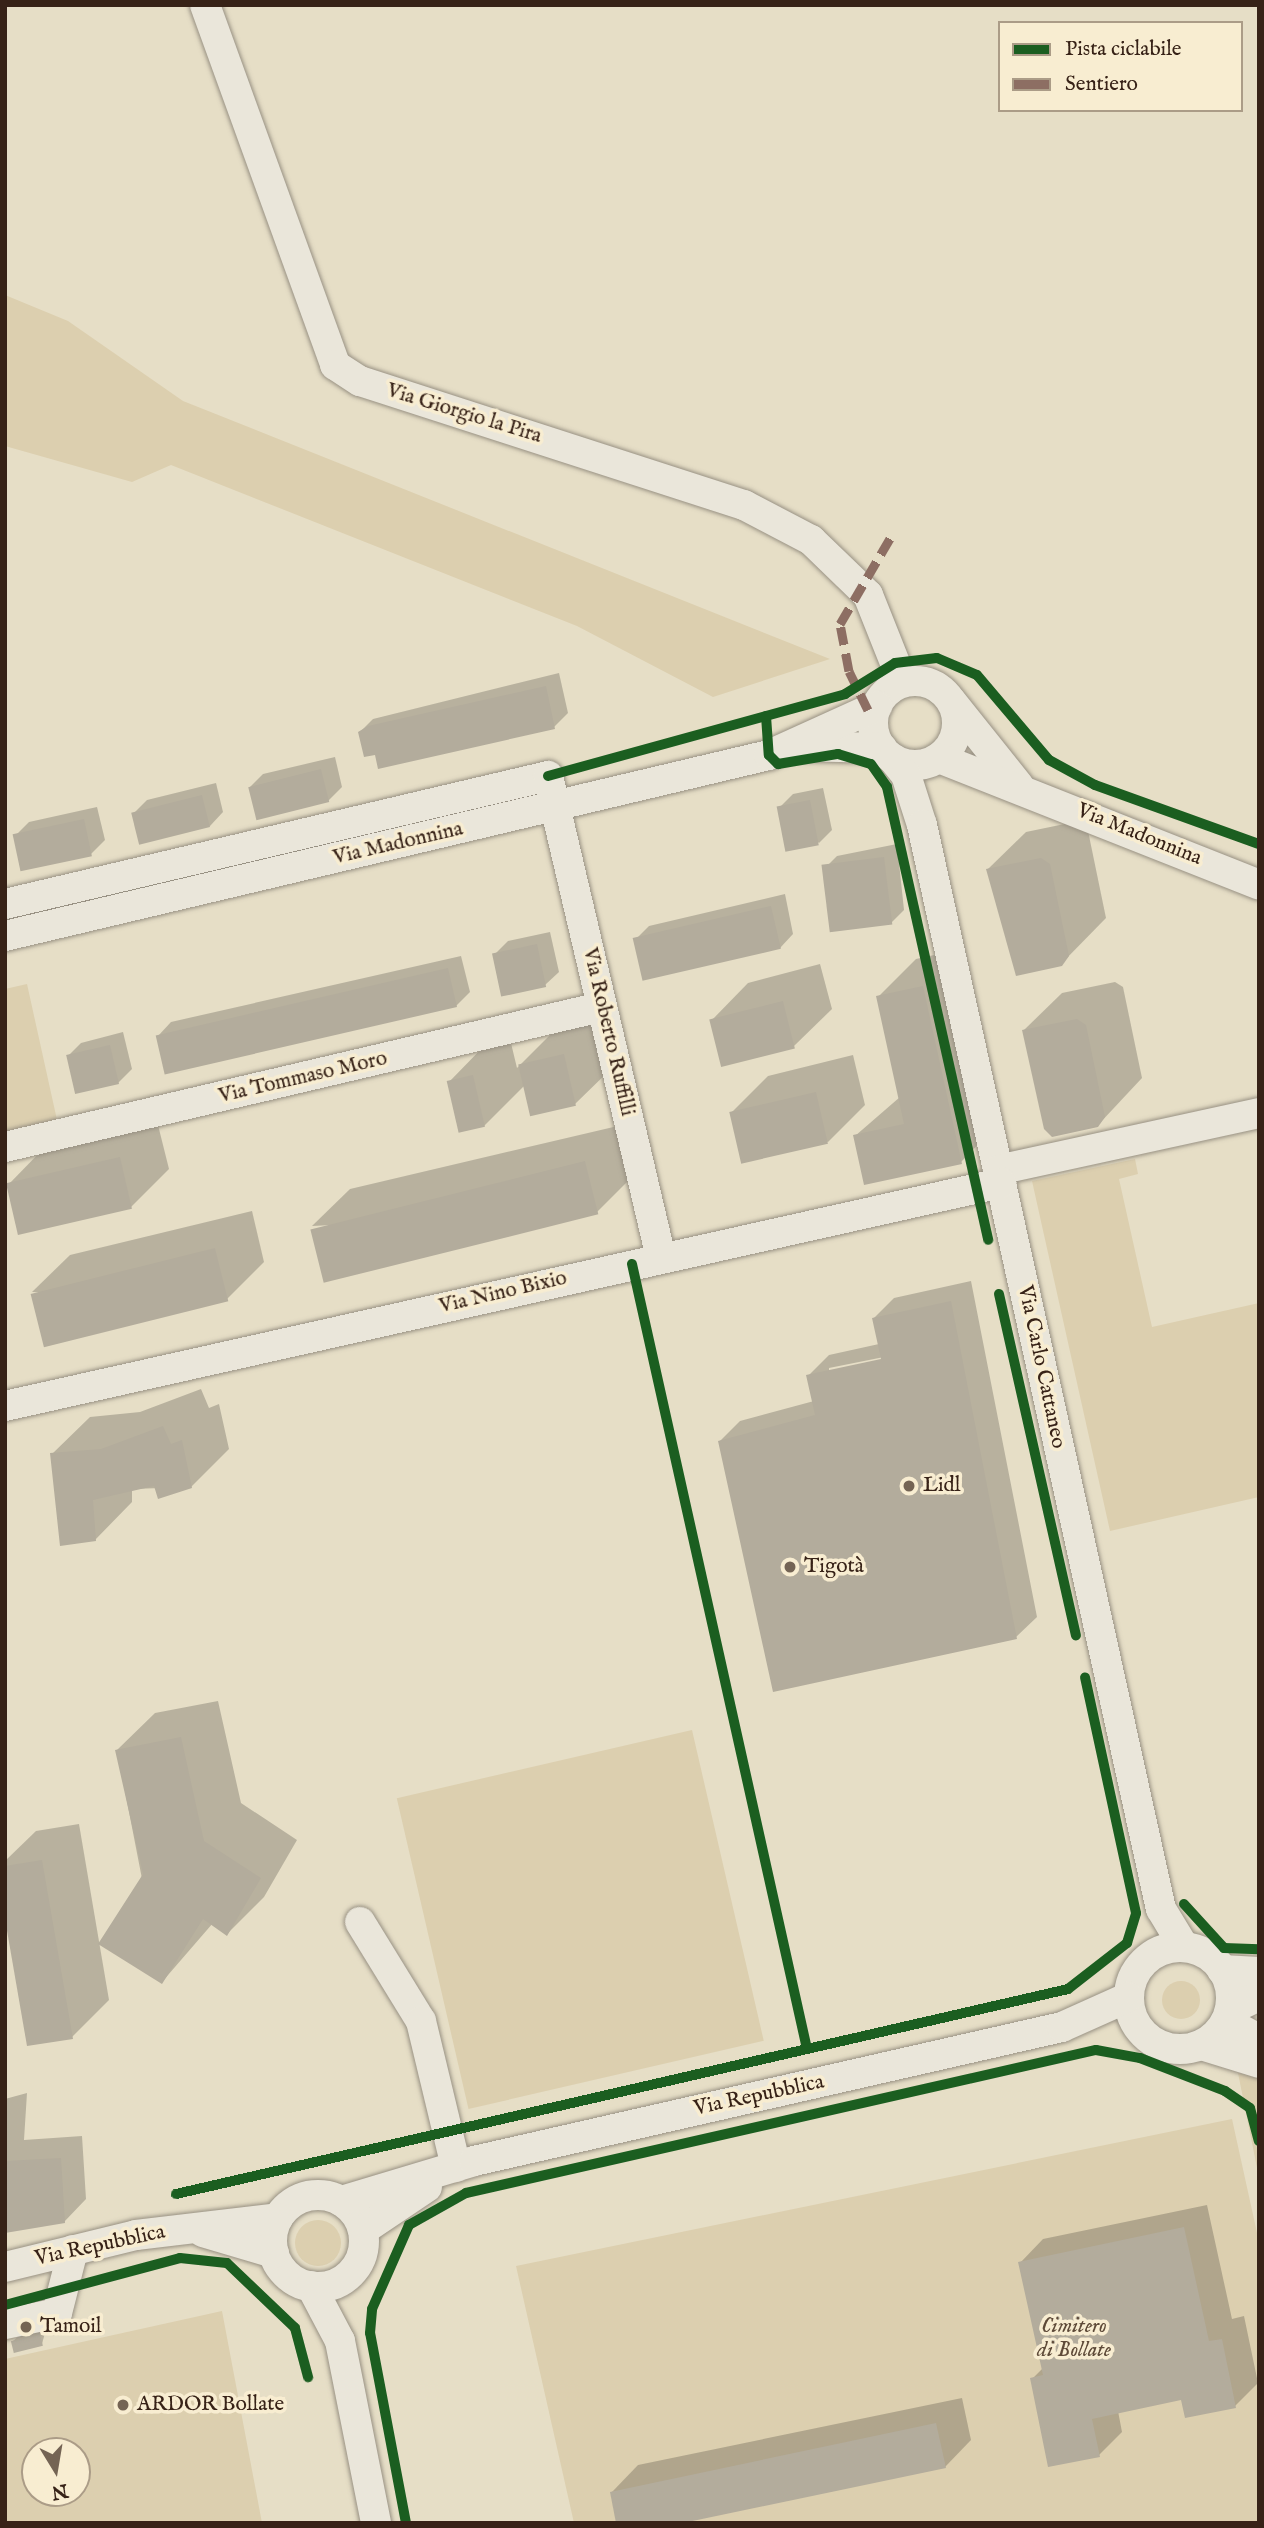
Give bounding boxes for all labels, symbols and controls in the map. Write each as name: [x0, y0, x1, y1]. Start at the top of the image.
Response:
legend: [998, 21, 1243, 112]
text: Pista ciclabile: [1065, 36, 1181, 63]
text: Sentiero: [1065, 71, 1138, 98]
street label: Via Giorgio la Pira: [383, 378, 545, 450]
street label: Via Madonnina: [1073, 798, 1205, 872]
street label: Via Madonnina: [331, 817, 465, 871]
street label: Via Roberto Ruffilli: [576, 945, 640, 1119]
street label: Via Tommaso Moro: [216, 1046, 390, 1110]
street label: Via Nino Bixio: [437, 1266, 569, 1320]
street label: Via Carlo Cattaneo: [1011, 1283, 1071, 1451]
place label: Lidl: [923, 1473, 960, 1499]
marker: Lidl: [901, 1478, 917, 1494]
place label: Tigotà: [804, 1554, 864, 1580]
marker: Tigotà: [782, 1559, 798, 1575]
street label: Via Repubblica: [692, 2070, 826, 2122]
street label: Via Repubblica: [33, 2220, 167, 2272]
place label: Tamoil: [40, 2314, 102, 2340]
park label: Cimitero di Bollate: [1037, 2314, 1111, 2364]
marker: Tamoil: [18, 2319, 34, 2335]
place label: ARDOR Bollate: [137, 2392, 284, 2418]
marker: ARDOR Bollate: [115, 2397, 131, 2413]
north arrow: [21, 2437, 91, 2507]
text: N: [49, 2477, 70, 2504]

